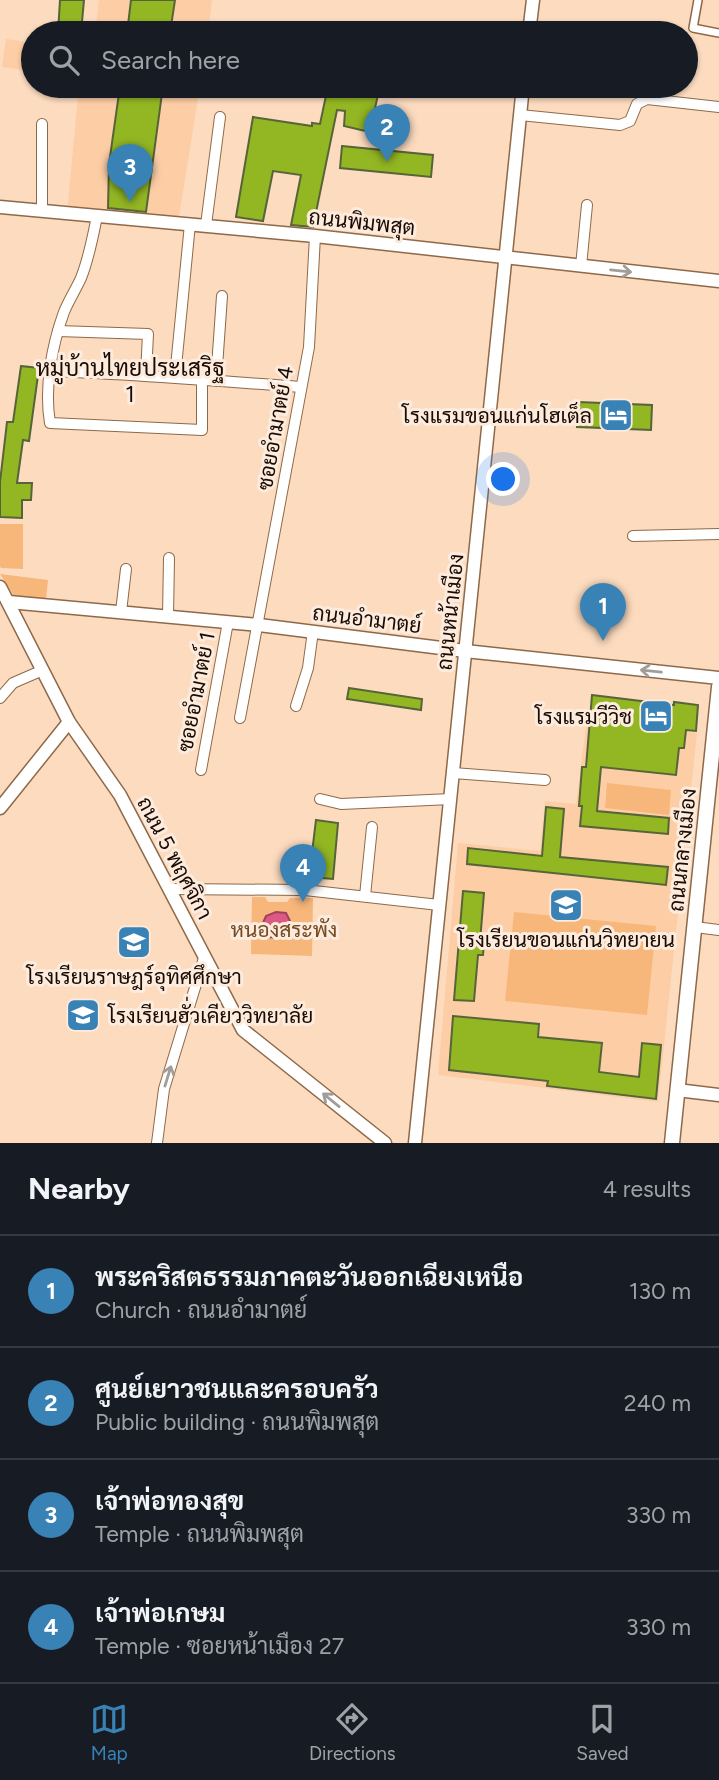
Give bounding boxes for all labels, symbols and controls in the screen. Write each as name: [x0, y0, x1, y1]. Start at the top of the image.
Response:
search box: [21, 21, 698, 98]
icon: search: [45, 41, 83, 79]
text: Search here: [101, 44, 240, 76]
pin: 2: [364, 104, 410, 162]
pin: 3: [107, 144, 153, 202]
street label: ถนนพิมพสุต: [307, 204, 417, 242]
one-way arrow: [609, 265, 632, 278]
district label: หมู่บ้านไทยประเสริฐ 1: [35, 352, 225, 408]
street label: ซอยอำมาตย์ 4: [251, 364, 298, 492]
hotel icon: โรงแรมขอนแก่นโฮเต็ล: [597, 396, 635, 434]
place label: โรงแรมขอนแก่นโฮเต็ล: [401, 401, 592, 428]
your location: [486, 462, 520, 496]
street label: ถนนหน้าเมือง: [430, 552, 469, 672]
pin: 1: [580, 583, 626, 641]
street label: ถนนอำมาตย์: [311, 599, 423, 638]
street label: ซอยอำมาตย์ 1: [171, 630, 220, 754]
one-way arrow: [640, 664, 663, 677]
hotel icon: โรงแรมวีวิช: [637, 697, 675, 735]
place label: โรงแรมวีวิช: [534, 704, 632, 729]
street label: ถนนกลางเมือง: [662, 787, 701, 913]
street label: ถนน 5 พฤศจิกา: [132, 792, 218, 924]
pin: 4: [280, 844, 326, 902]
school or university icon: โรงเรียนขอนแก่นวิทยายน: [547, 886, 585, 924]
park label: หนองสระพัง: [231, 917, 337, 942]
school or university icon: โรงเรียนราษฎร์อุทิศศึกษา: [115, 923, 153, 961]
place label: โรงเรียนขอนแก่นวิทยายน: [456, 927, 675, 952]
place label: โรงเรียนราษฎร์อุทิศศึกษา: [25, 963, 242, 991]
school or university icon: โรงเรียนฮั่วเคียววิทยาลัย: [64, 996, 102, 1034]
place label: โรงเรียนฮั่วเคียววิทยาลัย: [107, 996, 313, 1028]
one-way arrow: [162, 1065, 175, 1087]
one-way arrow: [323, 1093, 341, 1108]
text: Nearby: [28, 1170, 130, 1207]
text: 4 results: [603, 1175, 691, 1203]
text: พระคริสตธรรมภาคตะวันออกเฉียงเหนือ: [95, 1261, 523, 1293]
text: 1: [46, 1277, 56, 1305]
text: 130 m: [629, 1277, 691, 1305]
text: Church · ถนนอำมาตย์: [95, 1296, 307, 1324]
text: ศูนย์เยาวชนและครอบครัว: [95, 1373, 379, 1405]
text: 2: [44, 1389, 58, 1417]
text: 240 m: [624, 1389, 691, 1417]
text: Public building · ถนนพิมพสุต: [95, 1408, 379, 1436]
text: เจ้าพ่อทองสุข: [95, 1485, 244, 1517]
text: 3: [45, 1501, 57, 1529]
text: 330 m: [626, 1501, 691, 1529]
text: Temple · ถนนพิมพสุต: [95, 1520, 304, 1548]
text: เจ้าพ่อเกษม: [95, 1597, 225, 1629]
text: 4: [44, 1613, 58, 1641]
text: 330 m: [626, 1613, 691, 1641]
text: Temple · ซอยหน้าเมือง 27: [95, 1632, 344, 1660]
tab: Map: [90, 1700, 128, 1765]
tab: Directions: [309, 1700, 396, 1765]
tab: Saved: [576, 1700, 629, 1765]

